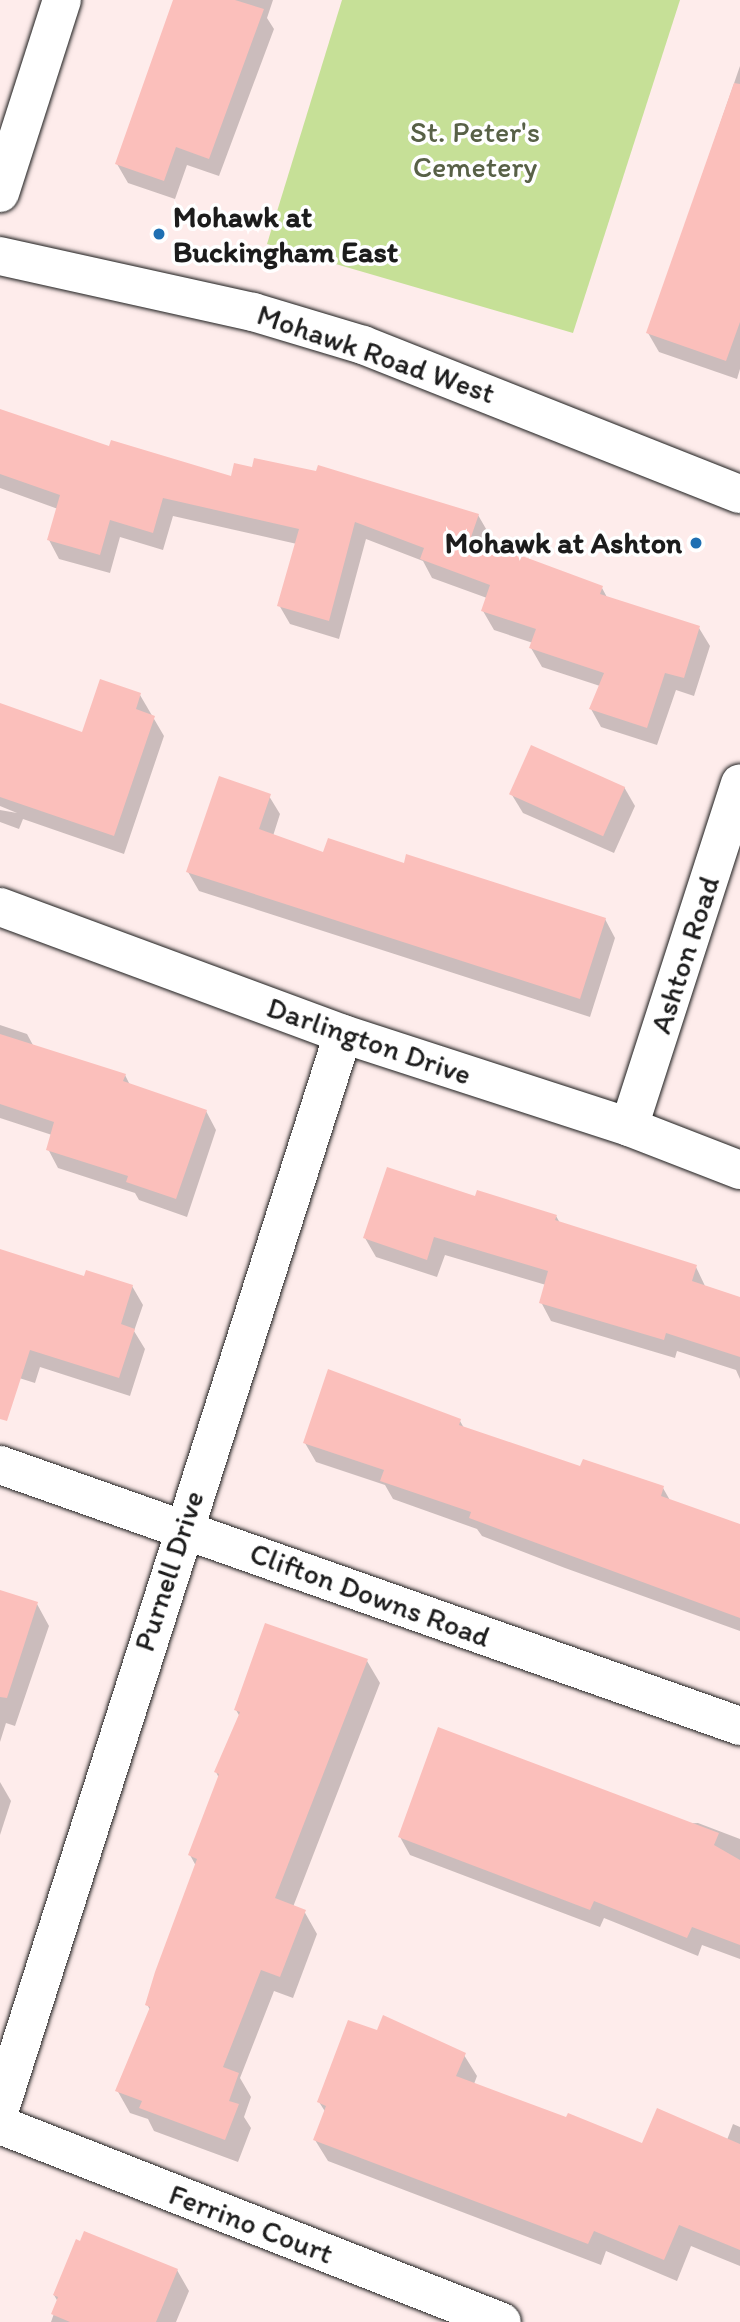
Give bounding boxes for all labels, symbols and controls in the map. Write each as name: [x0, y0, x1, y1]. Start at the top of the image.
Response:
park label: St. Peter's Cemetery: [411, 114, 539, 184]
place label: Mohawk at Buckingham East: [173, 199, 398, 270]
marker: Mohawk at Buckingham East: [151, 226, 167, 242]
street label: Mohawk Road West: [253, 297, 499, 411]
place label: Mohawk at Ashton: [444, 525, 682, 561]
marker: Mohawk at Ashton: [688, 535, 704, 551]
street label: Ashton Road: [643, 872, 727, 1038]
street label: Darlington Drive: [262, 989, 476, 1093]
street label: Purnell Drive: [126, 1486, 212, 1656]
street label: Clifton Downs Road: [245, 1535, 495, 1655]
street label: Ferrino Court: [164, 2176, 338, 2272]

